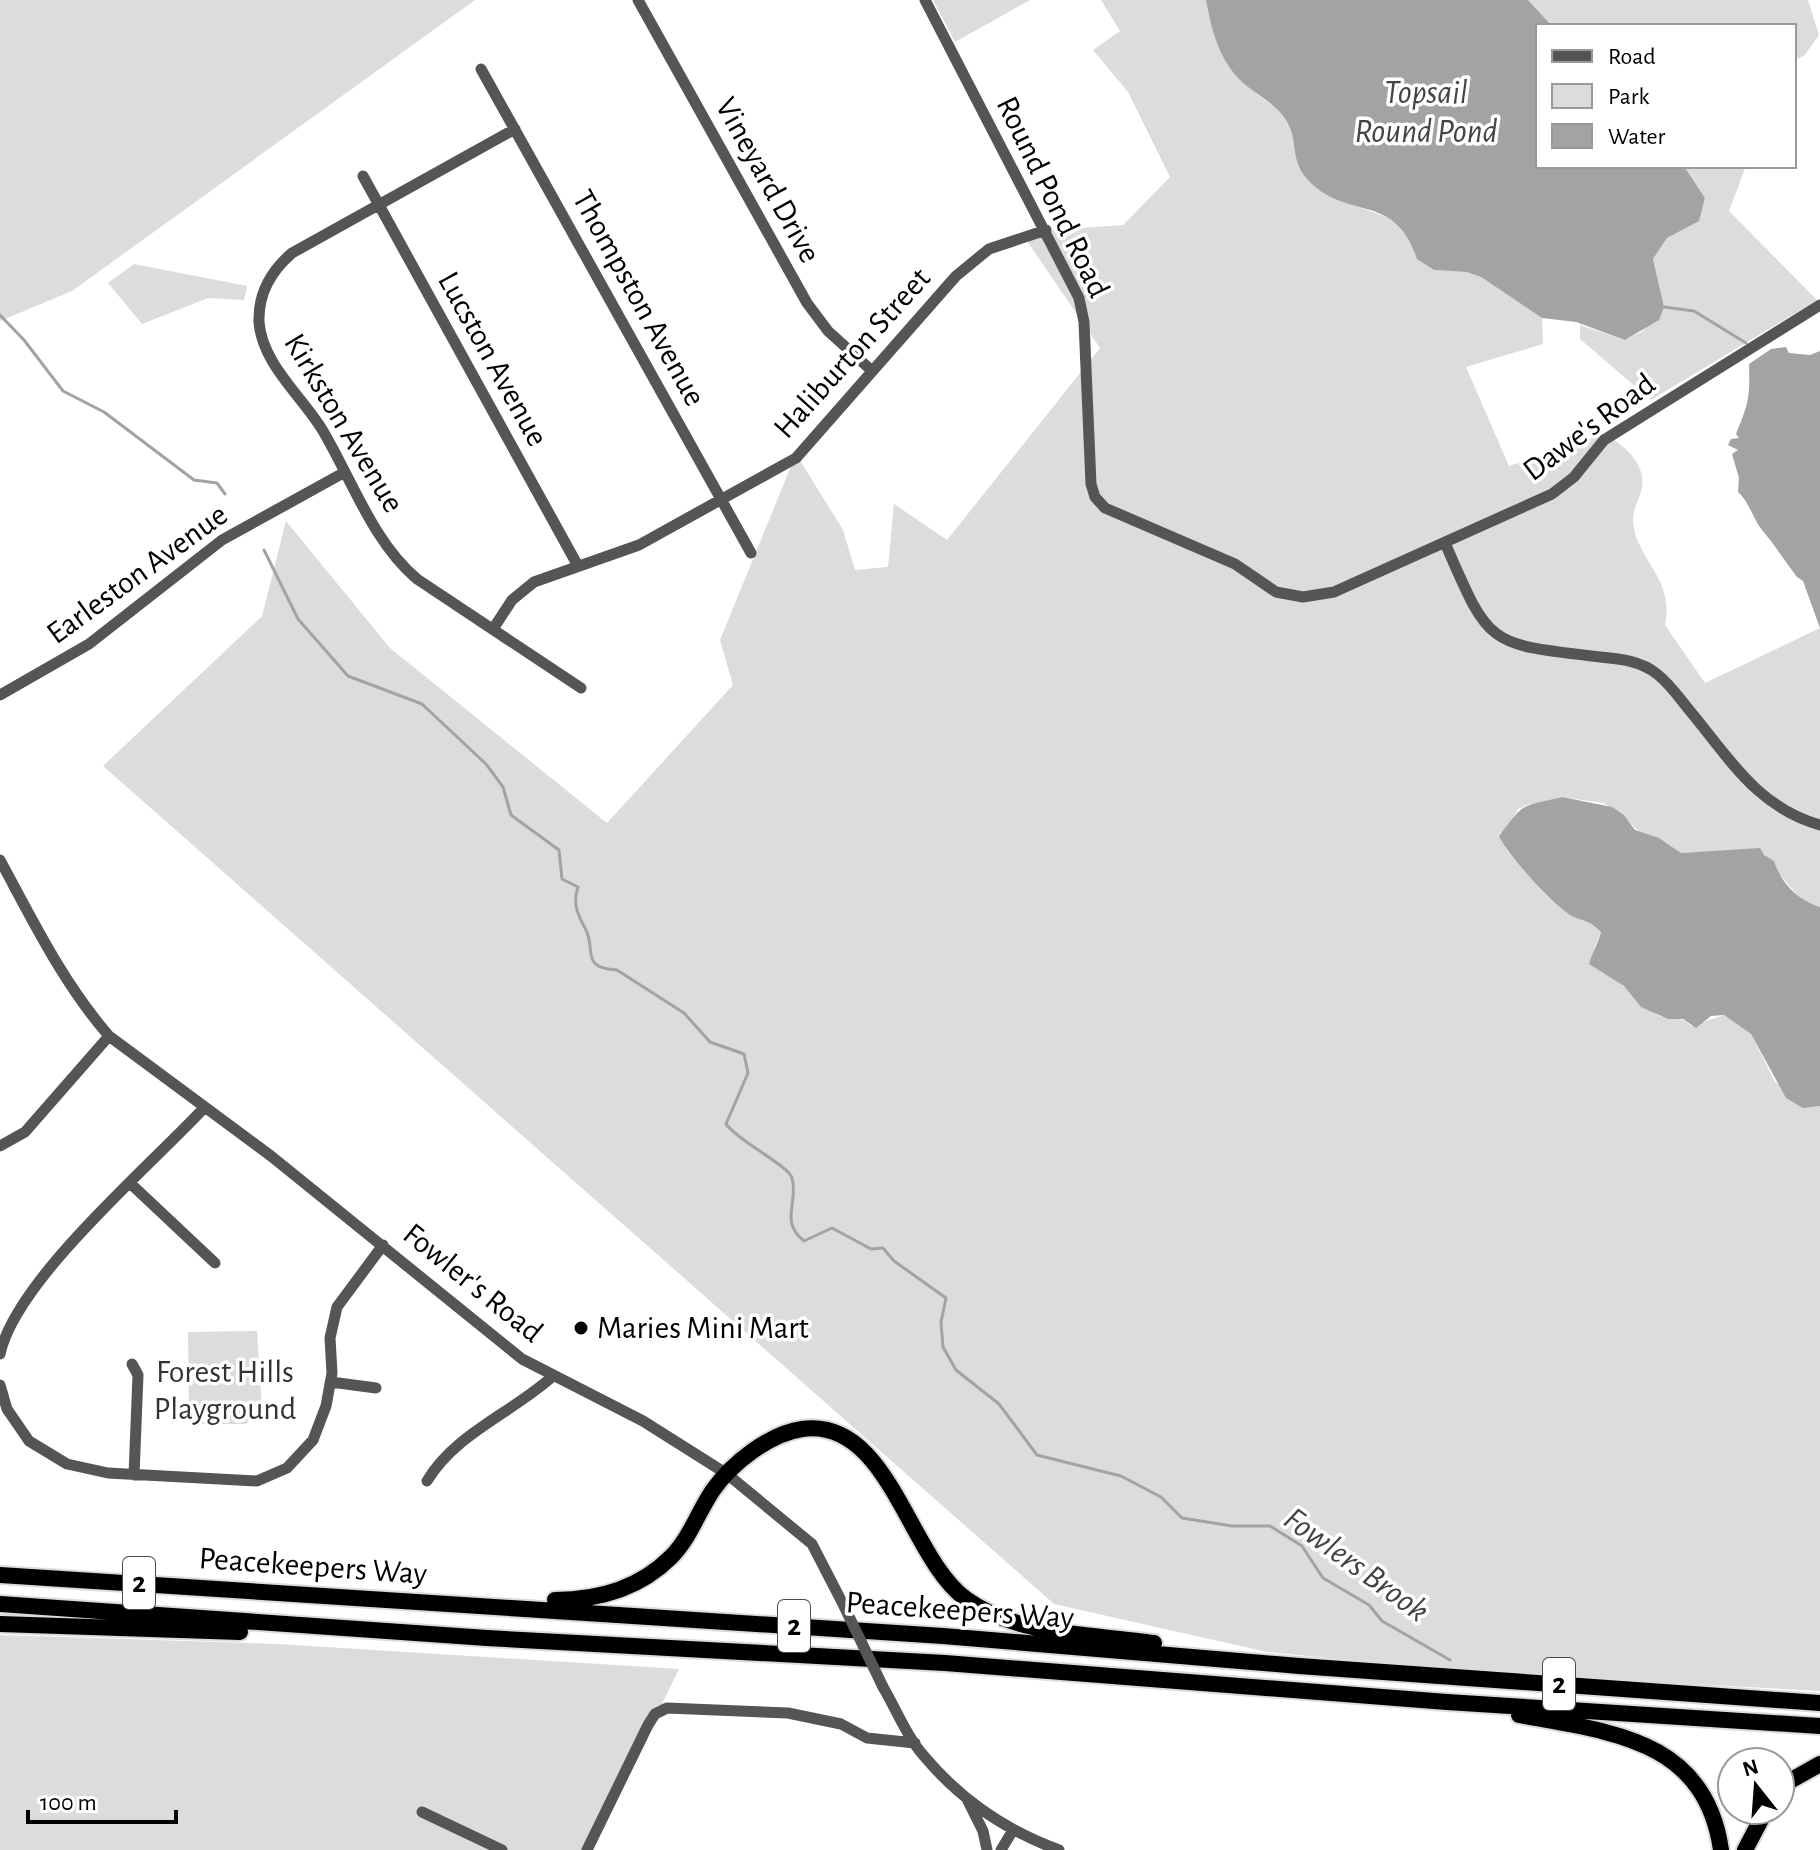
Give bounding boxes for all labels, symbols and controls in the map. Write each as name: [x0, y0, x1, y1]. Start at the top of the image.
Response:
legend: [1536, 24, 1796, 168]
text: Road: [1608, 45, 1656, 69]
water label: Topsail Round Pond: [1354, 76, 1498, 149]
text: Park: [1608, 85, 1649, 109]
street label: Round Pond Road: [991, 91, 1115, 303]
street label: Vineyard Drive: [710, 92, 826, 268]
text: Water: [1608, 125, 1666, 149]
street label: Thompston Avenue: [566, 185, 712, 411]
street label: Haliburton Street: [768, 262, 936, 444]
street label: Lucston Avenue: [432, 266, 554, 452]
street label: Kirkston Avenue: [278, 328, 410, 518]
street label: Dawe's Road: [1517, 367, 1661, 487]
street label: Earleston Avenue: [41, 498, 233, 650]
street label: Fowler's Road: [397, 1217, 549, 1349]
place label: Maries Mini Mart: [597, 1312, 809, 1344]
marker: Maries Mini Mart: [572, 1319, 590, 1337]
park label: Forest Hills Playground: [154, 1356, 296, 1425]
water label: Fowlers Brook: [1277, 1501, 1435, 1629]
street label: Peacekeepers Way: [198, 1542, 429, 1590]
road number: 2: [123, 1557, 155, 1609]
street label: Peacekeepers Way: [845, 1586, 1076, 1634]
road number: 2: [778, 1600, 810, 1652]
road number: 2: [1543, 1658, 1575, 1710]
north arrow: [1716, 1746, 1796, 1826]
text: N: [1740, 1755, 1761, 1781]
scale bar: [28, 1774, 176, 1824]
text: 100 m: [40, 1791, 97, 1815]

